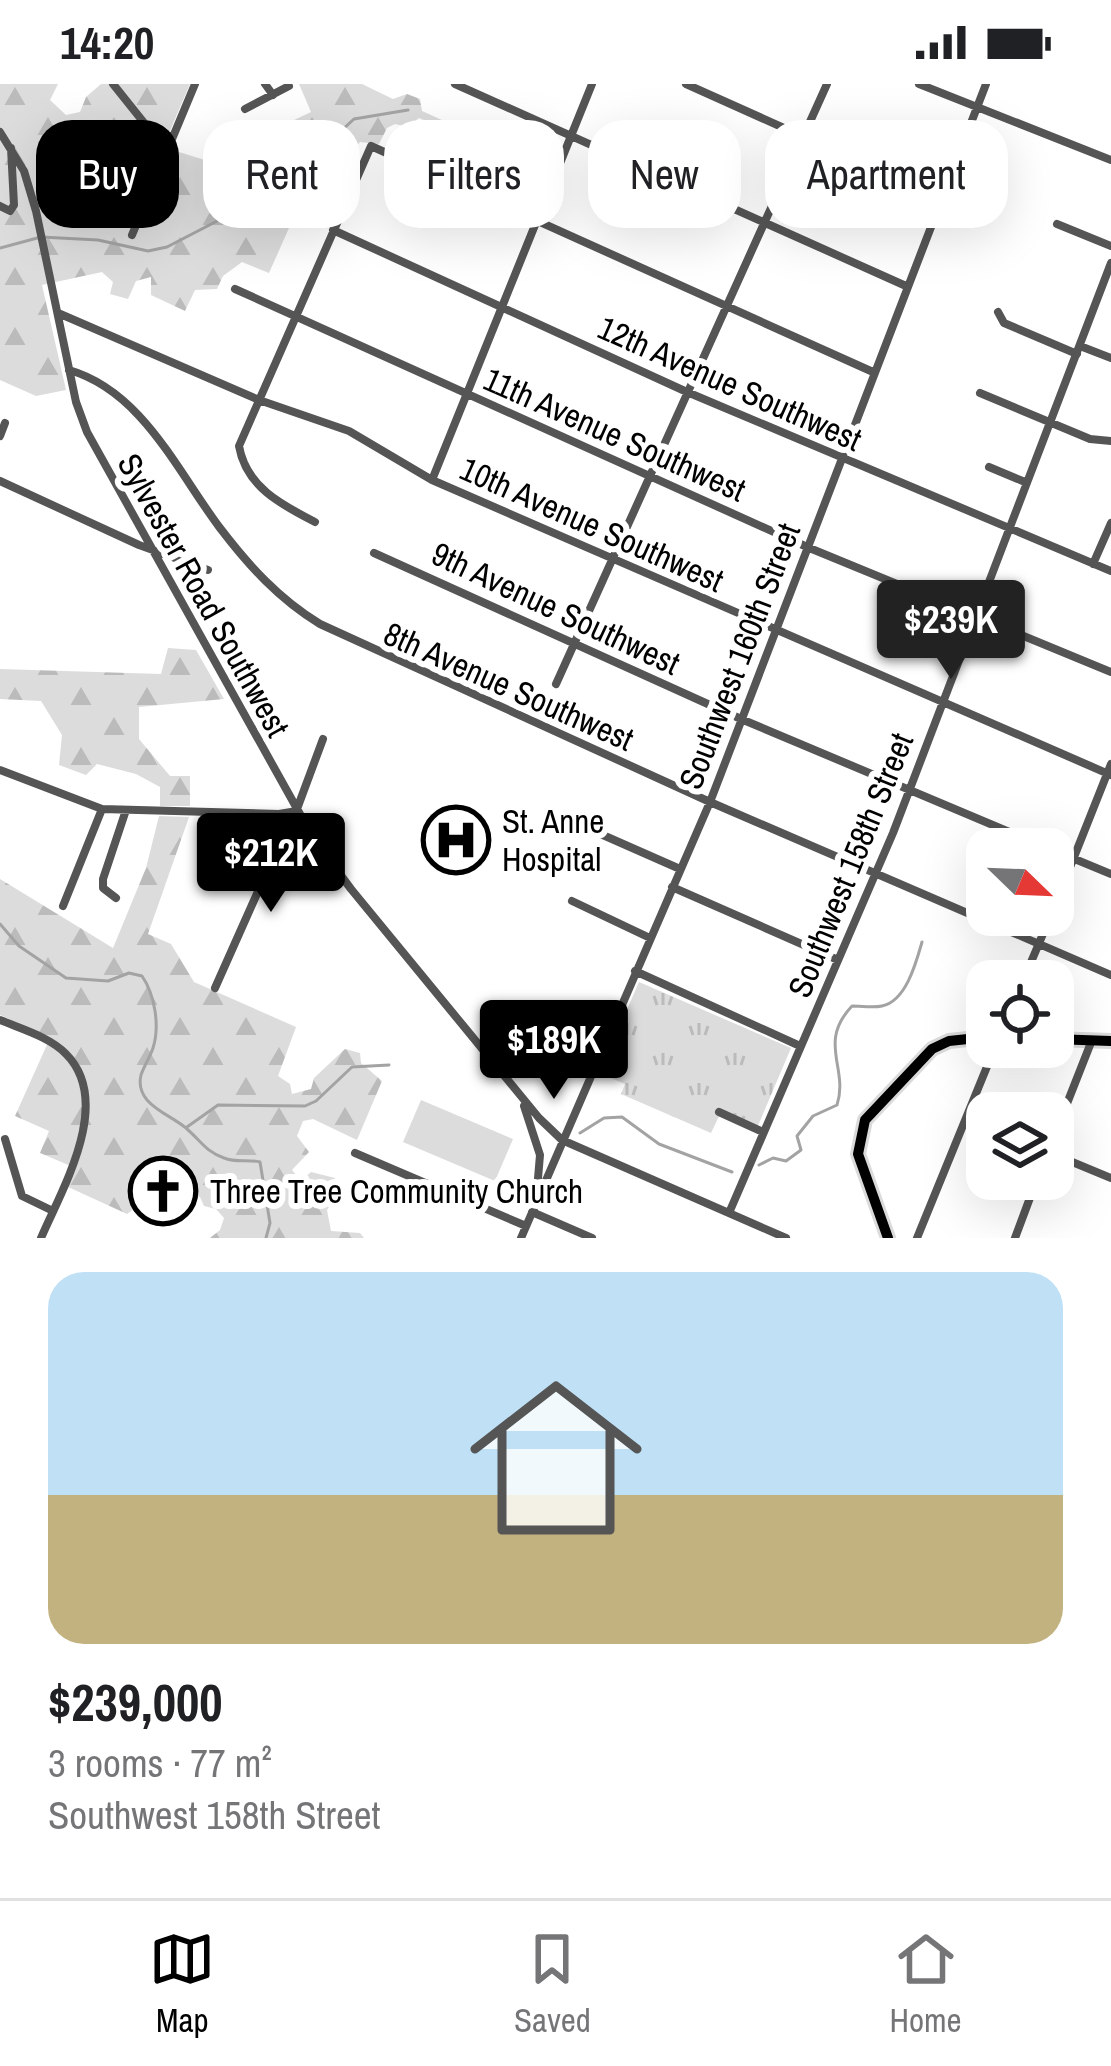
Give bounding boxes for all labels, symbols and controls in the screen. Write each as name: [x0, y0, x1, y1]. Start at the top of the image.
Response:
text: 14:20: [60, 12, 154, 73]
chip: Buy: [36, 120, 179, 228]
chip: Rent: [203, 120, 360, 228]
chip: Filters: [384, 120, 564, 228]
chip: New: [588, 120, 741, 228]
chip: Apartment: [765, 120, 1008, 228]
street label: 12th Avenue Southwest: [591, 305, 869, 461]
street label: 11th Avenue Southwest: [477, 357, 753, 511]
street label: Sylvester Road Southwest: [108, 446, 300, 744]
street label: 10th Avenue Southwest: [453, 446, 731, 602]
street label: Southwest 160th Street: [668, 517, 810, 795]
street label: 9th Avenue Southwest: [425, 531, 687, 685]
pin: $239K: [867, 580, 1035, 682]
text: $239K: [904, 593, 998, 645]
street label: 8th Avenue Southwest: [377, 611, 641, 761]
street label: Southwest 158th Street: [777, 726, 923, 1004]
place label: St. Anne Hospital: [502, 799, 604, 881]
hospital icon: St. Anne Hospital: [421, 805, 491, 875]
pin: $212K: [187, 813, 355, 915]
text: $212K: [224, 826, 318, 878]
north arrow: [966, 828, 1074, 936]
map controls: [966, 828, 1074, 1200]
button: locate: [966, 960, 1074, 1068]
pin: $189K: [470, 1000, 638, 1102]
text: $189K: [507, 1013, 601, 1065]
button: layers: [966, 1092, 1074, 1200]
church icon: Three Tree Community Church: [128, 1156, 198, 1226]
place label: Three Tree Community Church: [210, 1169, 583, 1213]
icon: home: [448, 1350, 664, 1566]
text: $239,000: [48, 1668, 222, 1737]
text: 3 rooms · 77 m²: [48, 1737, 272, 1789]
text: Southwest 158th Street: [48, 1789, 380, 1841]
tab: Map: [149, 1926, 215, 2042]
tab: Saved: [514, 1926, 591, 2042]
tab: Home: [889, 1926, 962, 2042]

